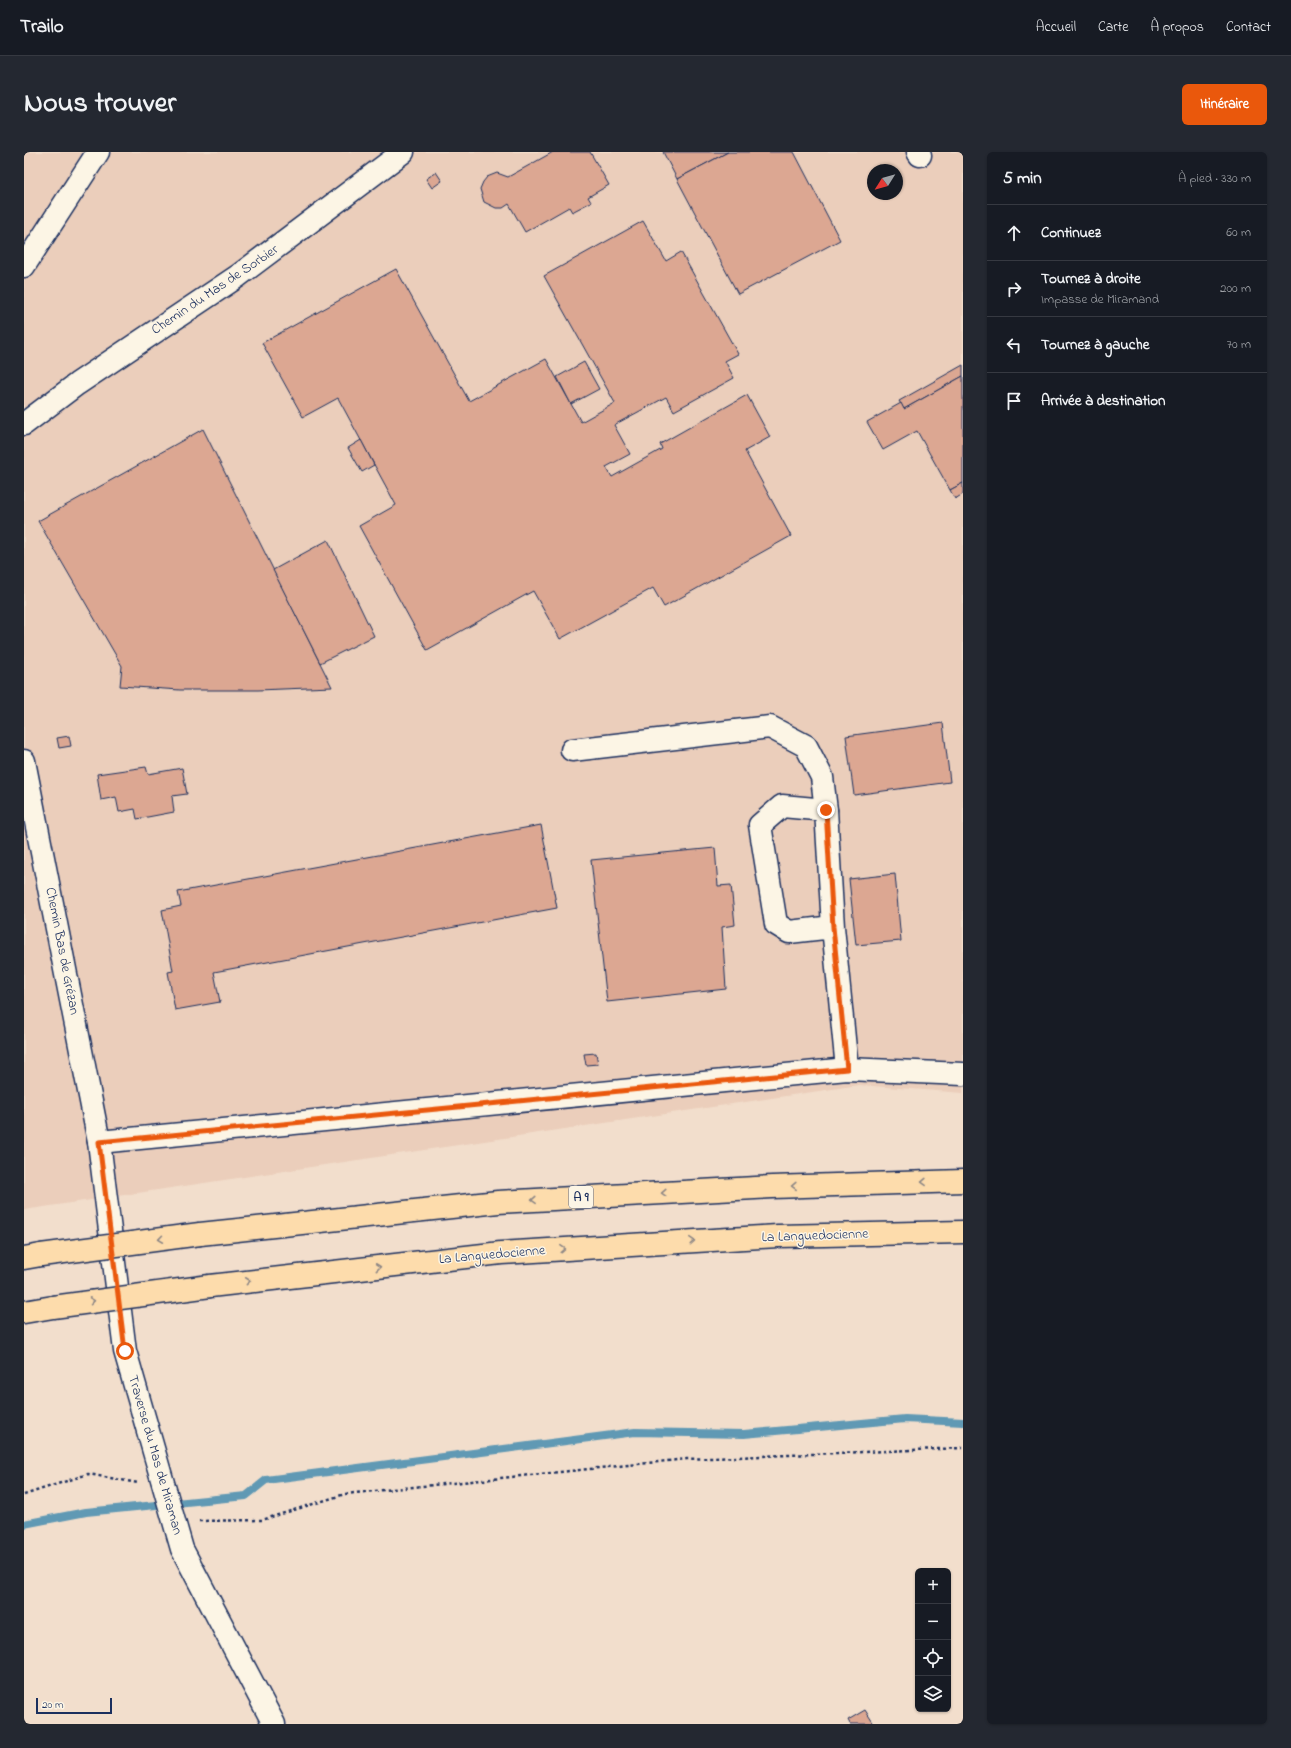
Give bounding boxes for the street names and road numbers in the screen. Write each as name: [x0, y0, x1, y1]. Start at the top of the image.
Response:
street label: Chemin du Mas de Sorbier: [147, 239, 283, 340]
street label: Chemin Bas de Grézan: [39, 885, 85, 1017]
road number: A 9: [569, 1186, 593, 1208]
street label: La Languedocienne: [761, 1224, 869, 1249]
street label: La Languedocienne: [438, 1240, 547, 1271]
street label: Traverse du Mas de Miraman: [122, 1373, 188, 1537]

